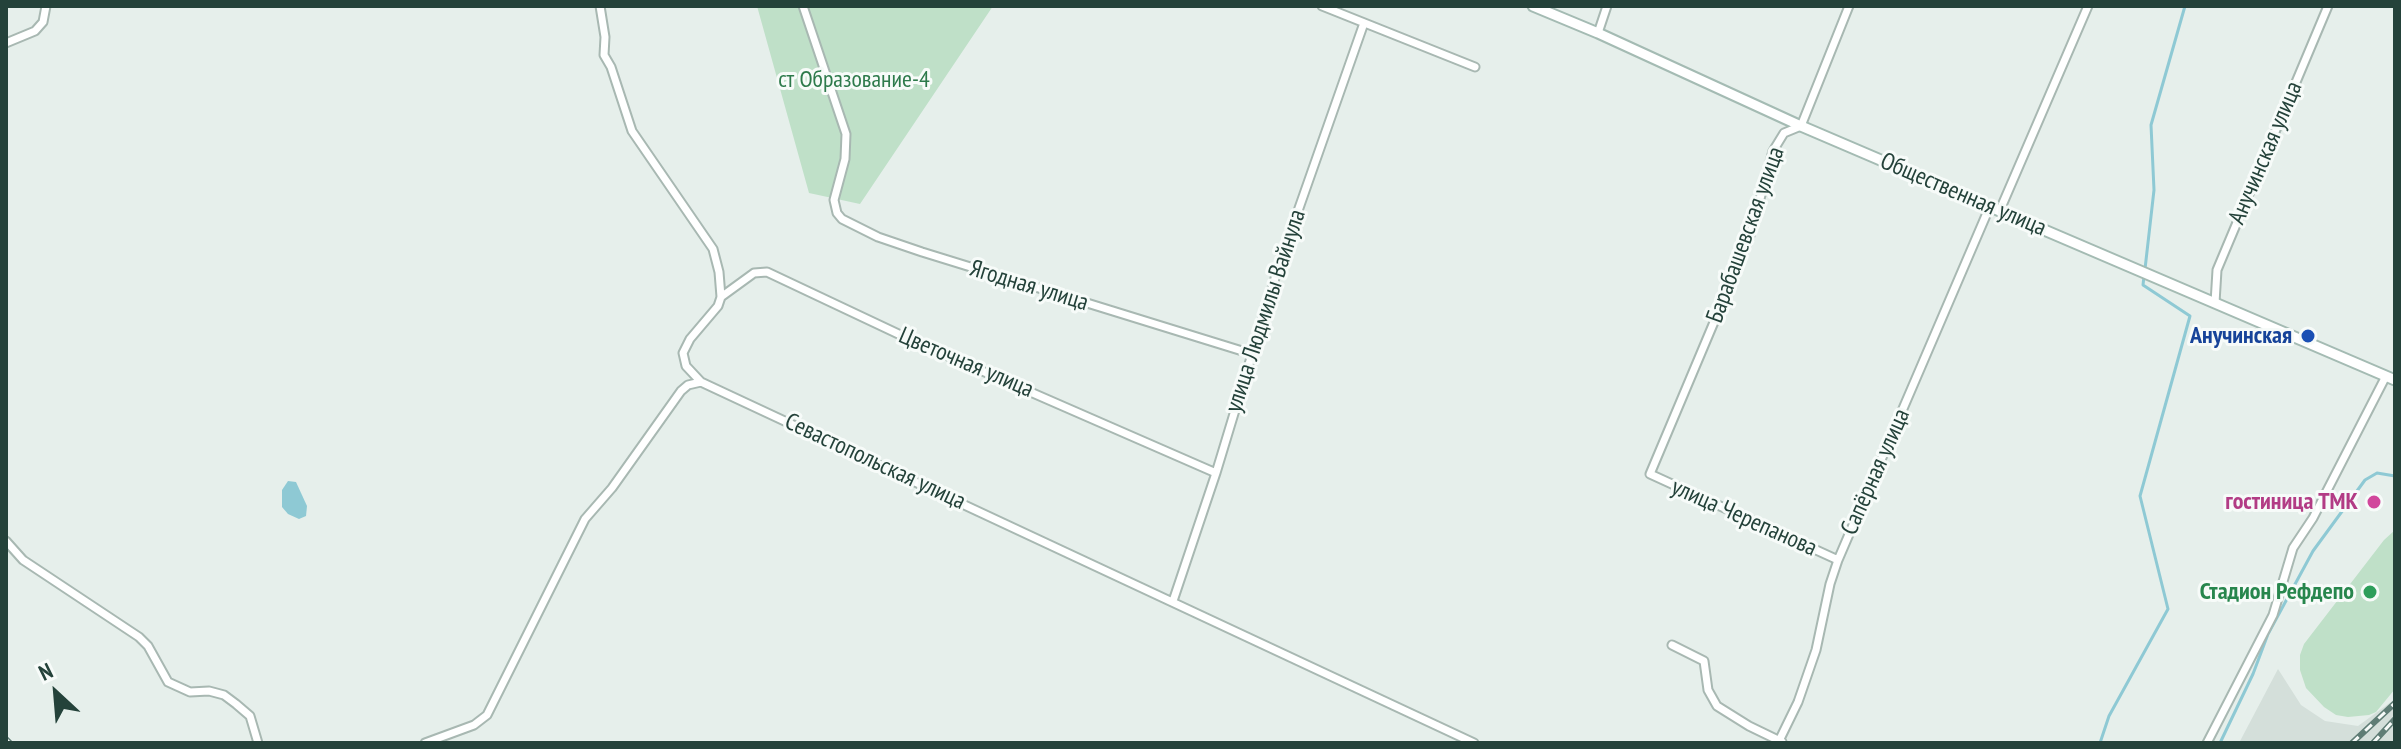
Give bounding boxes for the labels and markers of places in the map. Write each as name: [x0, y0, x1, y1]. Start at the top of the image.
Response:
place label: Анучинская: [2190, 322, 2292, 350]
marker: Анучинская: [2299, 327, 2317, 345]
place label: гостиница ТМК: [2225, 488, 2358, 516]
marker: гостиница ТМК: [2365, 493, 2383, 511]
place label: Стадион Рефдепо: [2200, 578, 2354, 606]
marker: Стадион Рефдепо: [2361, 583, 2379, 601]

